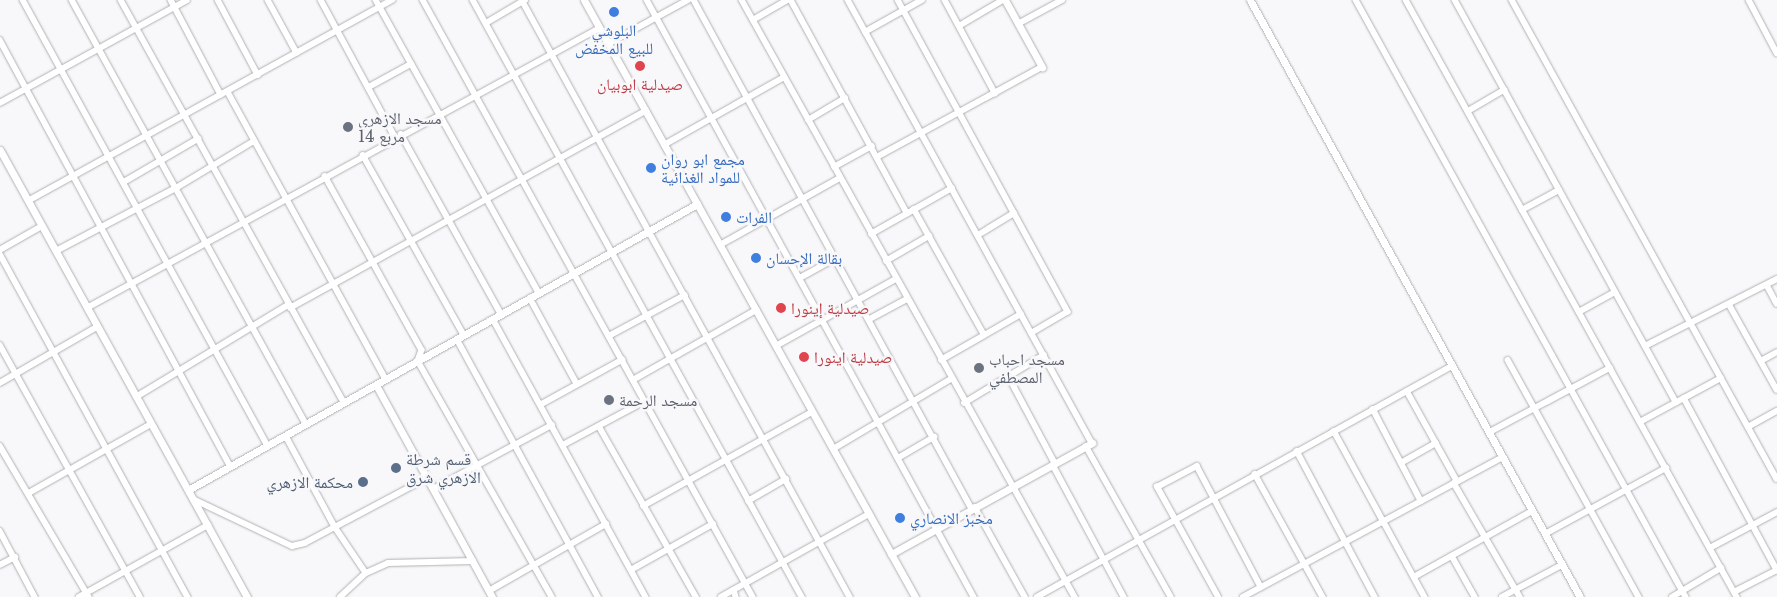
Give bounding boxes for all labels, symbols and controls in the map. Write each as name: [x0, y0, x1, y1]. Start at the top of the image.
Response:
marker: البلوشي للبيع المخفض: [608, 6, 620, 18]
place label: البلوشي للبيع المخفض: [575, 20, 653, 58]
marker: صيدلية ابوبيان: [634, 60, 646, 72]
place label: صيدلية ابوبيان: [597, 74, 683, 94]
place label: مسجد الازهري مربع 14: [358, 108, 441, 146]
marker: مسجد الازهري مربع 14: [342, 121, 354, 133]
place label: مجمع ابو روان للمواد الغذائية: [661, 149, 745, 187]
marker: مجمع ابو روان للمواد الغذائية: [645, 162, 657, 174]
place label: الفرات: [736, 207, 772, 227]
marker: الفرات: [720, 211, 732, 223]
place label: بقالة الإحسان: [766, 248, 842, 268]
marker: بقالة الإحسان: [750, 252, 762, 264]
place label: صيدلية إينورا: [791, 298, 869, 318]
marker: صيدلية إينورا: [775, 302, 787, 314]
place label: صيدلية اينورا: [814, 347, 892, 367]
place label: مسجد احباب المصطفي: [989, 349, 1065, 387]
marker: صيدلية اينورا: [798, 351, 810, 363]
marker: مسجد احباب المصطفي: [973, 362, 985, 374]
place label: مسجد الرحمة: [619, 390, 697, 410]
marker: مسجد الرحمة: [603, 394, 615, 406]
place label: قسم شرطة الازهري شرق: [406, 449, 481, 487]
marker: قسم شرطة الازهري شرق: [390, 462, 402, 474]
place label: محكمة الازهري: [267, 472, 353, 492]
marker: محكمة الازهري: [357, 476, 369, 488]
place label: مخبز الانصاري: [910, 508, 993, 528]
marker: مخبز الانصاري: [894, 512, 906, 524]

